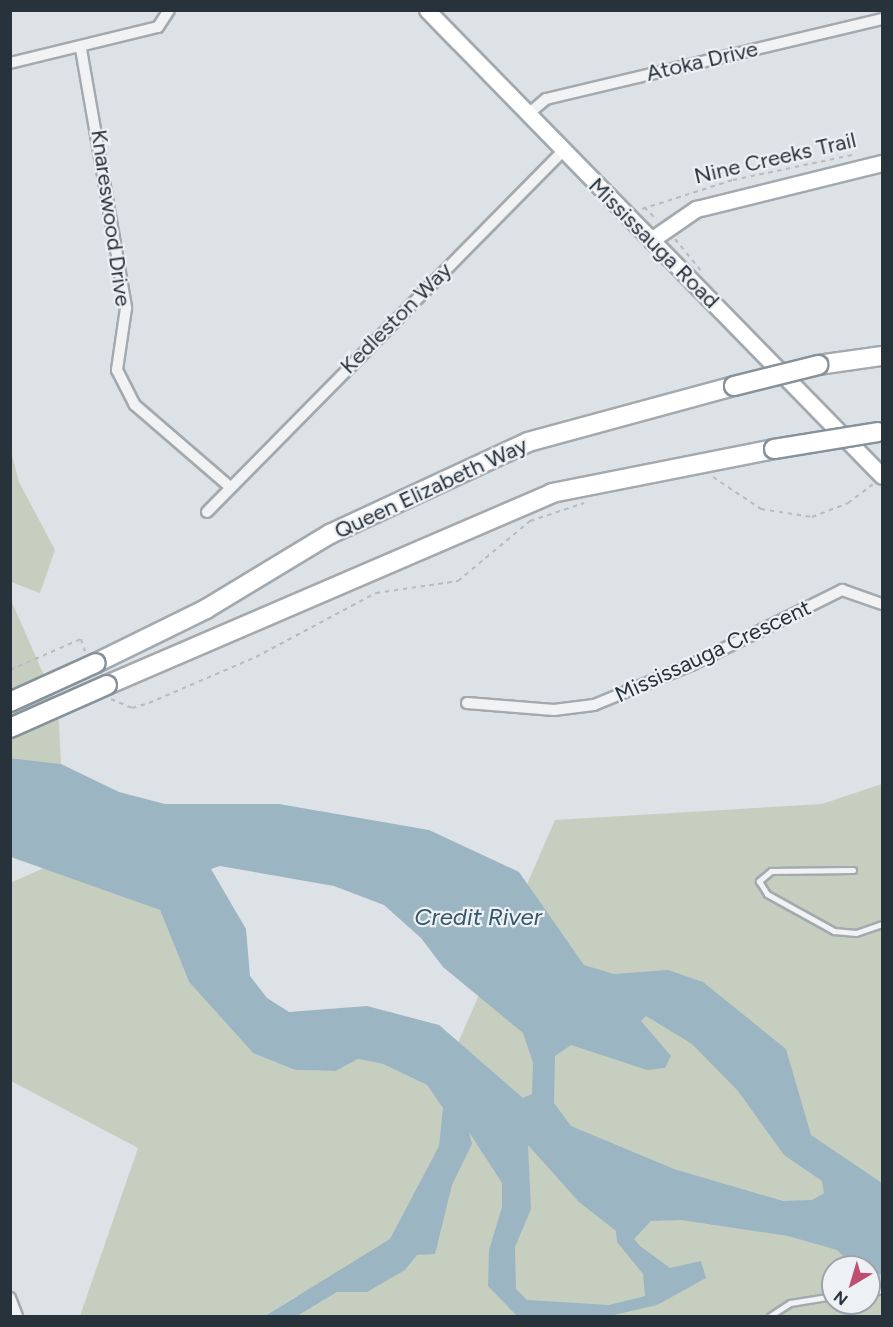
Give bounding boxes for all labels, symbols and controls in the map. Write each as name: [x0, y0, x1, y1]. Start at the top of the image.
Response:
street label: Atoka Drive: [644, 35, 760, 87]
street label: Nine Creeks Trail: [692, 127, 858, 189]
street label: Knareswood Drive: [86, 128, 136, 308]
street label: Mississauga Road: [583, 172, 725, 314]
street label: Kedleston Way: [335, 257, 457, 379]
street label: Queen Elizabeth Way: [330, 432, 532, 544]
street label: Mississauga Crescent: [611, 594, 815, 708]
water label: Credit River: [414, 903, 542, 931]
north arrow: [821, 1255, 881, 1315]
text: N: [830, 1287, 852, 1309]

